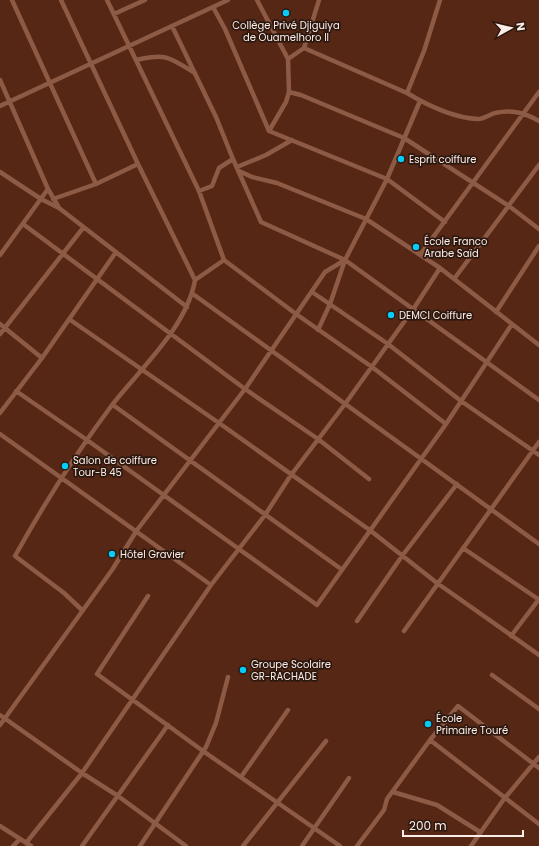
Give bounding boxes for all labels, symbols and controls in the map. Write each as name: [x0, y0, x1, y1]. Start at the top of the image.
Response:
marker: Collège Privé Djiguiya de Ouamelhoro II: [281, 8, 291, 18]
north arrow: [491, 8, 531, 48]
place label: Collège Privé Djiguiya de Ouamelhoro II: [232, 18, 340, 45]
text: N: [512, 21, 529, 32]
place label: Esprit coiffure: [409, 152, 476, 167]
marker: Esprit coiffure: [396, 154, 406, 164]
place label: École Franco Arabe Saïd: [424, 234, 487, 261]
marker: École Franco Arabe Saïd: [411, 242, 421, 252]
place label: DEMCI Coiffure: [399, 308, 472, 323]
marker: DEMCI Coiffure: [386, 310, 396, 320]
place label: Salon de coiffure Tour-B 45: [73, 453, 157, 480]
marker: Salon de coiffure Tour-B 45: [60, 461, 70, 471]
place label: Hôtel Gravier: [120, 547, 185, 562]
marker: Hôtel Gravier: [107, 549, 117, 559]
place label: Groupe Scolaire GR-RACHADE: [251, 657, 331, 684]
marker: Groupe Scolaire GR-RACHADE: [238, 665, 248, 675]
place label: École Primaire Touré: [436, 711, 508, 738]
marker: École Primaire Touré: [423, 719, 433, 729]
scale bar: [403, 812, 523, 838]
text: 200 m: [409, 817, 447, 834]

